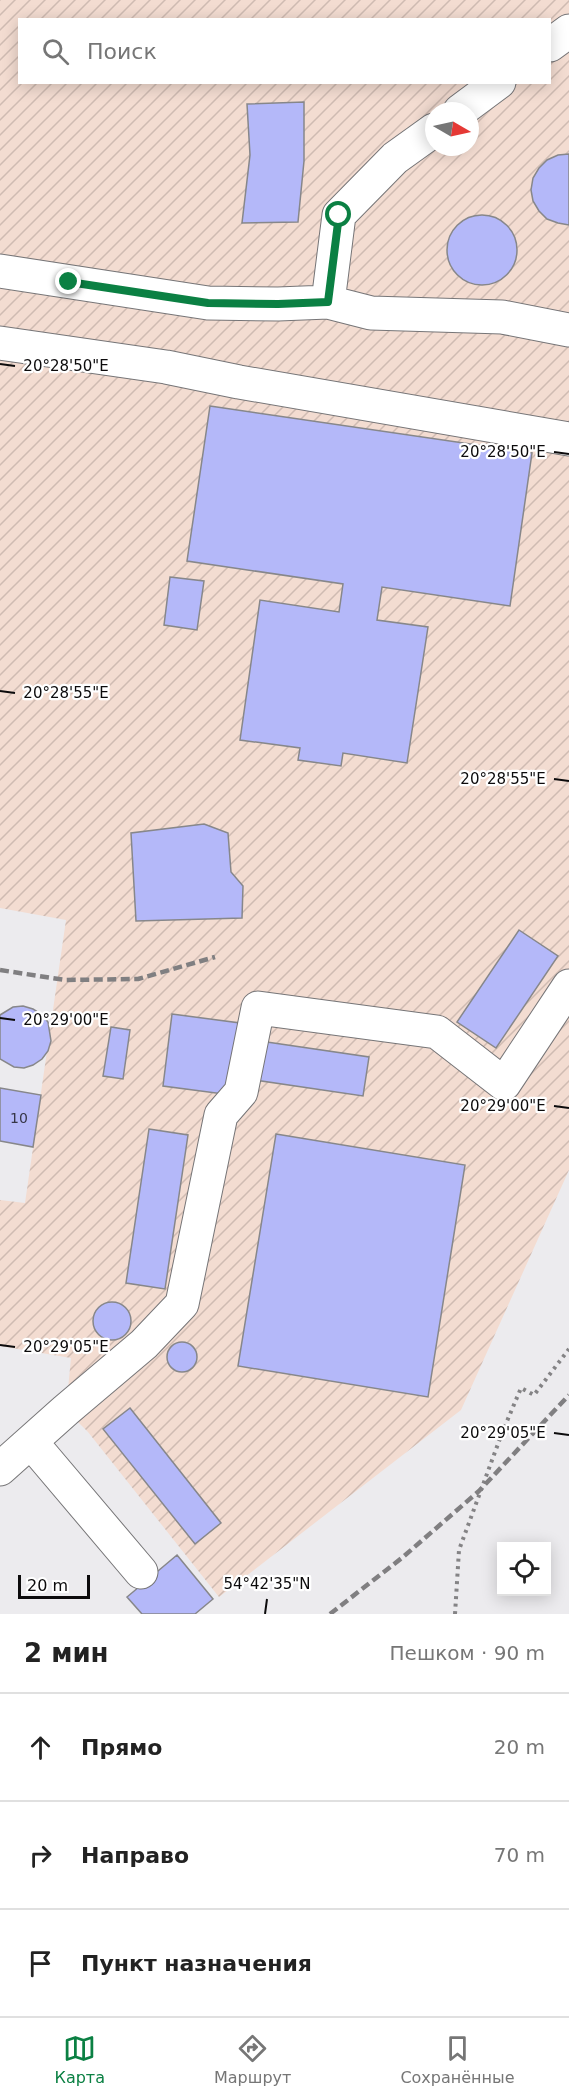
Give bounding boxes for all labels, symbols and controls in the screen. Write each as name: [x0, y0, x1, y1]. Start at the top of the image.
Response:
search box: [18, 18, 551, 84]
icon: search: [39, 35, 72, 68]
text: Поиск: [87, 39, 157, 64]
north arrow: [425, 102, 479, 156]
route start: [325, 201, 351, 227]
route end: [55, 268, 81, 294]
text: 20°28'50"E: [23, 357, 109, 375]
text: 20°28'50"E: [460, 443, 546, 461]
text: 20°28'55"E: [23, 684, 109, 702]
text: 20°28'55"E: [460, 770, 546, 788]
text: 20°29'00"E: [23, 1011, 109, 1029]
text: 20°29'00"E: [460, 1097, 546, 1115]
house number: 10: [10, 1110, 28, 1126]
text: 20°29'05"E: [23, 1338, 109, 1356]
text: 20°29'05"E: [460, 1424, 546, 1442]
map controls: [497, 1542, 551, 1596]
button: locate: [497, 1542, 551, 1596]
scale bar: [18, 1572, 90, 1600]
text: 54°42'35"N: [223, 1575, 311, 1593]
text: 20 m: [27, 1576, 68, 1595]
text: 2 мин: [24, 1638, 109, 1668]
text: Пешком · 90 m: [390, 1641, 545, 1665]
icon: ahead: [24, 1731, 57, 1764]
text: Прямо: [81, 1735, 162, 1760]
text: 20 m: [494, 1735, 545, 1759]
icon: right: [24, 1839, 57, 1872]
text: Направо: [81, 1843, 189, 1868]
text: 70 m: [494, 1843, 545, 1867]
icon: arrive: [24, 1947, 57, 1980]
text: Пункт назначения: [81, 1951, 312, 1976]
tab: Карта: [55, 2032, 105, 2087]
tab: Маршрут: [214, 2032, 291, 2087]
tab: Сохранённые: [400, 2032, 514, 2087]

